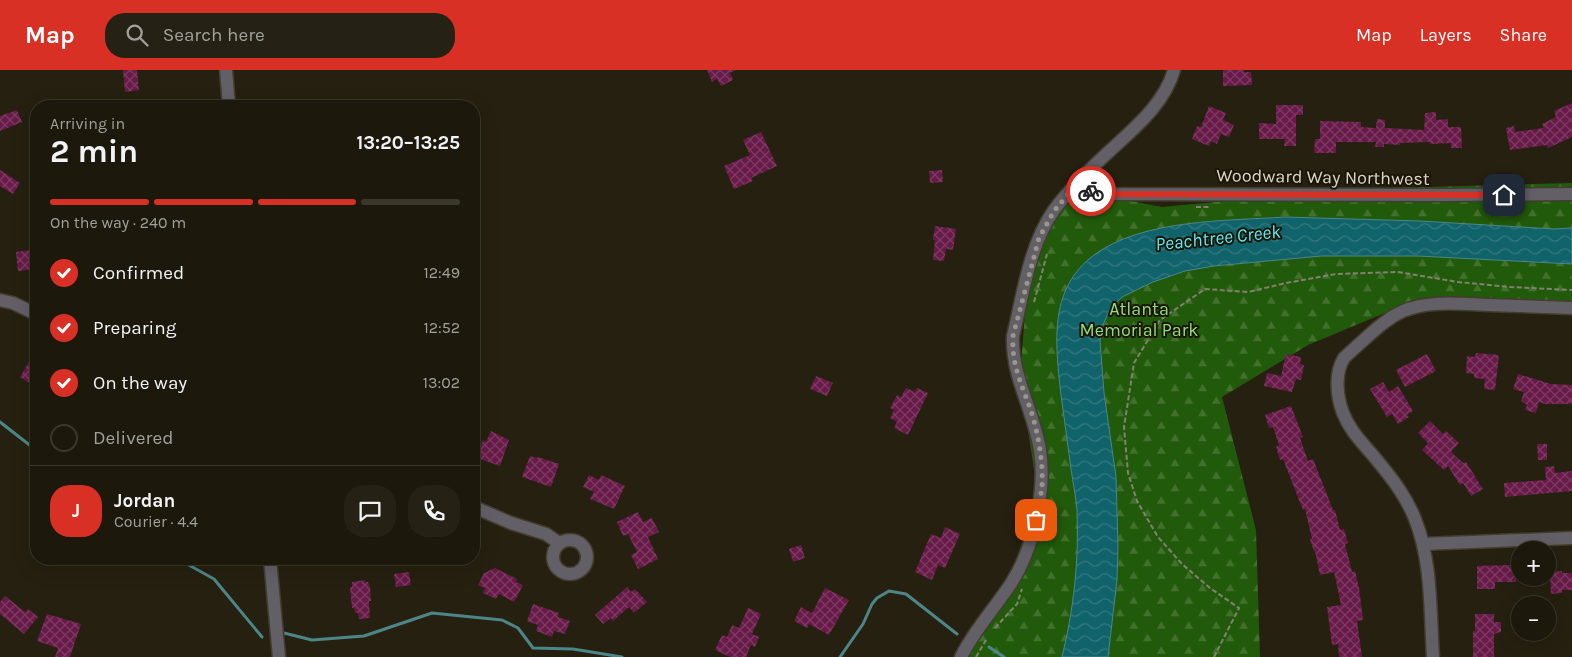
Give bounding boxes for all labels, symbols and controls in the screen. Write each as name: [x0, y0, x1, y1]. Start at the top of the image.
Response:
search box: [105, 13, 455, 58]
text: Map: [25, 21, 75, 49]
icon: search: [123, 21, 151, 49]
text: Search here: [163, 24, 265, 46]
text: Map: [1356, 24, 1392, 46]
text: Layers: [1420, 24, 1472, 46]
text: Share: [1500, 24, 1547, 46]
text: Arriving in: [50, 114, 125, 133]
text: 13:20–13:25: [357, 132, 460, 154]
text: 2 min: [50, 133, 138, 170]
street label: Woodward Way Northwest: [1216, 164, 1430, 190]
courier: [1066, 166, 1116, 216]
pin: [1483, 174, 1525, 216]
icon: bike: [1077, 177, 1105, 205]
icon: home: [1490, 181, 1518, 209]
text: On the way · 240 m: [50, 213, 186, 232]
water label: Peachtree Creek: [1154, 220, 1282, 256]
icon: check: [50, 259, 78, 287]
text: Confirmed: [93, 262, 184, 284]
text: 12:49: [424, 263, 460, 282]
park label: Atlanta Memorial Park: [1080, 298, 1198, 341]
icon: check: [50, 314, 78, 342]
text: Preparing: [93, 317, 176, 339]
text: 12:52: [423, 318, 460, 337]
icon: check: [50, 369, 78, 397]
text: On the way: [93, 372, 187, 394]
text: 13:02: [423, 373, 460, 392]
text: Delivered: [93, 427, 173, 449]
button: chat: [344, 485, 396, 537]
button: phone: [408, 485, 460, 537]
text: Jordan: [114, 490, 175, 512]
pin: [1015, 499, 1057, 541]
text: J: [72, 500, 80, 522]
icon: bag: [1022, 506, 1050, 534]
text: Courier · 4.4: [114, 512, 198, 531]
map controls: [1511, 541, 1556, 641]
button: +: [1511, 541, 1556, 586]
button: −: [1511, 596, 1556, 641]

